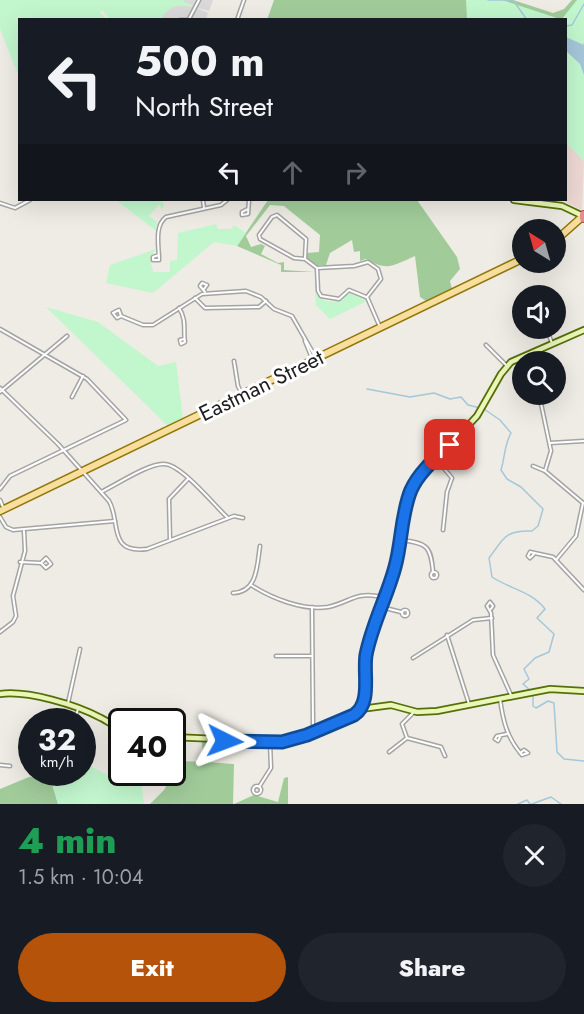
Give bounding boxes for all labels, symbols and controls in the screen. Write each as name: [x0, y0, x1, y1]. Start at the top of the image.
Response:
text: 500 m: [135, 31, 265, 92]
icon: left: [36, 42, 114, 120]
text: North Street: [135, 87, 273, 126]
icon: left: [213, 156, 246, 189]
icon: ahead: [276, 156, 309, 189]
icon: right: [339, 156, 372, 189]
north arrow: [512, 219, 566, 273]
map controls: [512, 219, 566, 405]
button: sound: [512, 285, 566, 339]
street label: Eastman Street: [193, 341, 329, 429]
button: search: [512, 351, 566, 405]
pin: [424, 419, 475, 470]
icon: arrive: [433, 428, 466, 461]
speed limit sign: 40: [108, 708, 186, 786]
position arrow: [193, 709, 257, 773]
text: 32: [38, 718, 76, 761]
text: km/h: [40, 751, 74, 773]
text: 4 min: [18, 814, 116, 866]
button: close: [503, 824, 566, 887]
text: 1.5 km · 10:04: [18, 863, 143, 892]
button: Exit: [18, 933, 286, 1002]
button: Share: [298, 933, 566, 1002]

